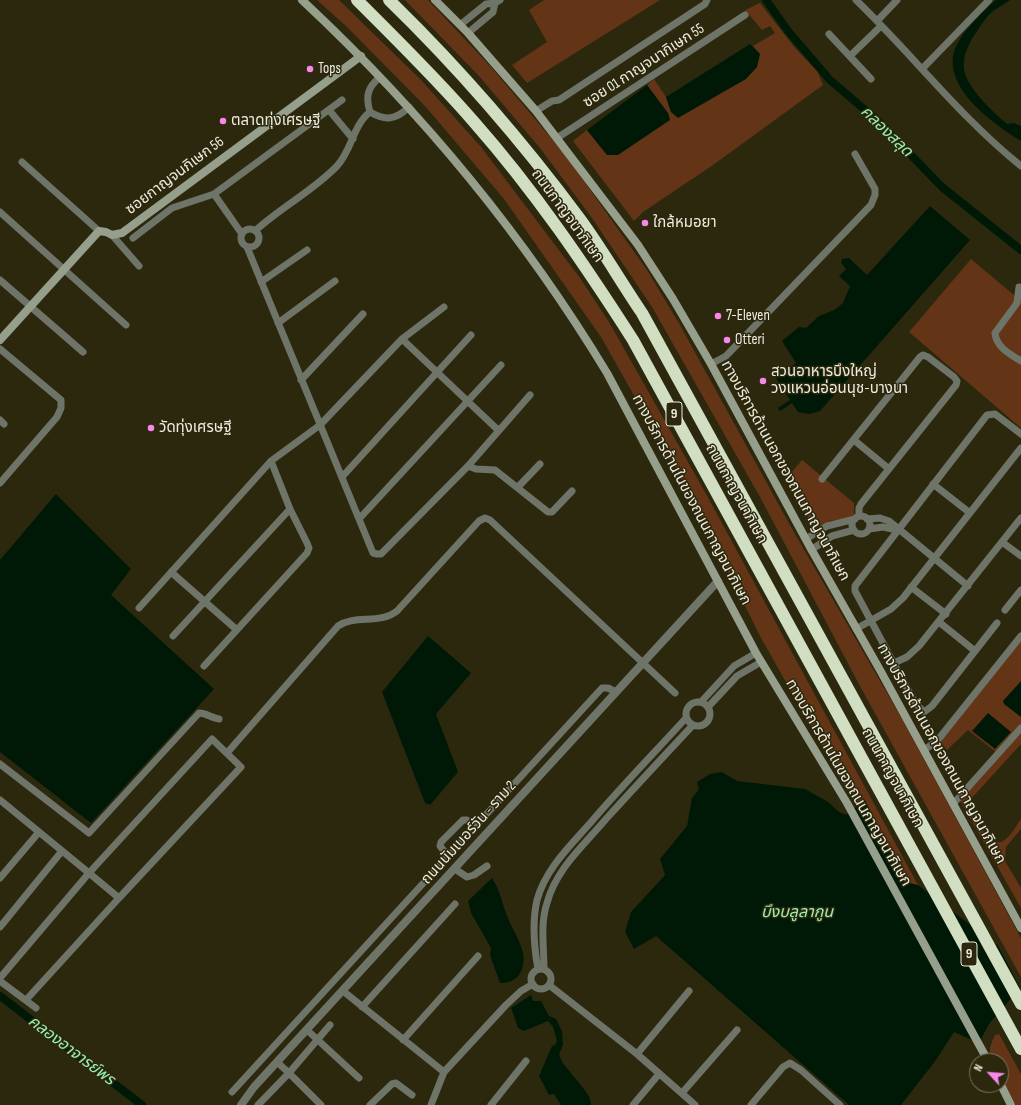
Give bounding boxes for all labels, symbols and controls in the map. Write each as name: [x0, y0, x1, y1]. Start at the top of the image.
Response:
street label: ซอย 01 กาญจนากิเษก 55: [580, 20, 708, 112]
place label: Tops: [318, 60, 341, 78]
marker: Tops: [305, 64, 315, 74]
water label: คลองสลุด: [856, 103, 916, 161]
place label: ตลาดทุ่งเศรษฐี: [231, 112, 320, 130]
marker: ตลาดทุ่งเศรษฐี: [218, 116, 228, 126]
street label: ซอยกาญจนภิเษก 56: [122, 133, 228, 219]
street label: ถนนกาญจนาภิเษก: [527, 166, 607, 266]
place label: ใกล้หมอยา: [653, 214, 717, 232]
marker: ใกล้หมอยา: [640, 218, 650, 228]
place label: 7-Eleven: [726, 307, 770, 325]
marker: 7-Eleven: [713, 311, 723, 321]
place label: Otteri: [735, 331, 765, 349]
marker: Otteri: [722, 335, 732, 345]
street label: ทางบริการด้านนอกของถนนกาญจนาภิเษก: [717, 357, 853, 585]
place label: สวนอาหารบึงใหญ่ วงแหวนอ่อนนุช-บางนา: [771, 363, 908, 398]
marker: สวนอาหารบึงใหญ่ วงแหวนอ่อนนุช-บางนา: [758, 376, 768, 386]
street label: ทางบริการด้านในของถนนกาญจนาภิเษก: [628, 391, 754, 609]
road number: 9: [666, 402, 682, 426]
place label: วัดทุ่งเศรษฐี: [159, 419, 232, 437]
marker: วัดทุ่งเศรษฐี: [146, 423, 156, 433]
street label: ถนนกาญจนาภิเษก: [701, 441, 771, 547]
street label: ทางบริการด้านนอกของถนนกาญจนาภิเษก: [873, 640, 1009, 868]
street label: ทางบริการด้านในของถนนกาญจนาภิเษก: [781, 676, 915, 890]
street label: ถนนกาญจนาภิเษก: [857, 725, 927, 831]
street label: ถนนนัมเบอร์วัน - ราม 2: [418, 778, 520, 888]
water label: บึงบลูลากูน: [761, 903, 833, 923]
road number: 9: [961, 942, 977, 966]
water label: คลองอาจารย์พร: [24, 1012, 118, 1090]
north arrow: [969, 1053, 1009, 1093]
text: N: [972, 1062, 986, 1073]

